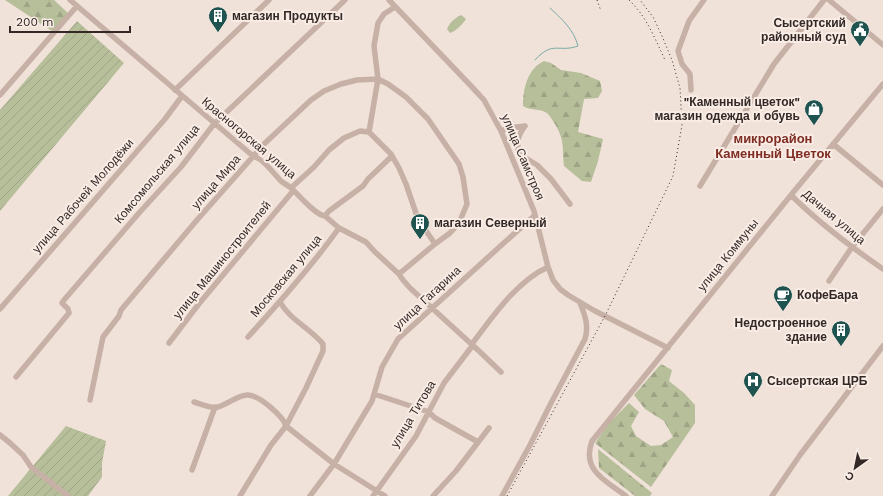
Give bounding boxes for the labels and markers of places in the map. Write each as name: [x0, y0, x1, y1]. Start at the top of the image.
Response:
building icon: магазин Продукты: [207, 5, 229, 33]
place label: магазин Продукты: [232, 9, 343, 23]
place label: Сысертский районный суд: [761, 16, 846, 44]
public building icon: Сысертский районный суд: [849, 19, 871, 47]
place label: "Каменный цветок" магазин одежда и обувь: [654, 95, 800, 123]
shop icon: "Каменный цветок" магазин одежда и обувь: [803, 98, 825, 126]
building icon: магазин Северный: [409, 212, 431, 240]
place label: магазин Северный: [434, 216, 547, 230]
cafe icon: КофеБара: [772, 284, 794, 312]
place label: КофеБара: [797, 288, 858, 302]
place label: Недостроенное здание: [734, 316, 827, 344]
building icon: Недостроенное здание: [830, 319, 852, 347]
hospital icon: Сысертская ЦРБ: [742, 370, 764, 398]
place label: Сысертская ЦРБ: [767, 374, 868, 388]

